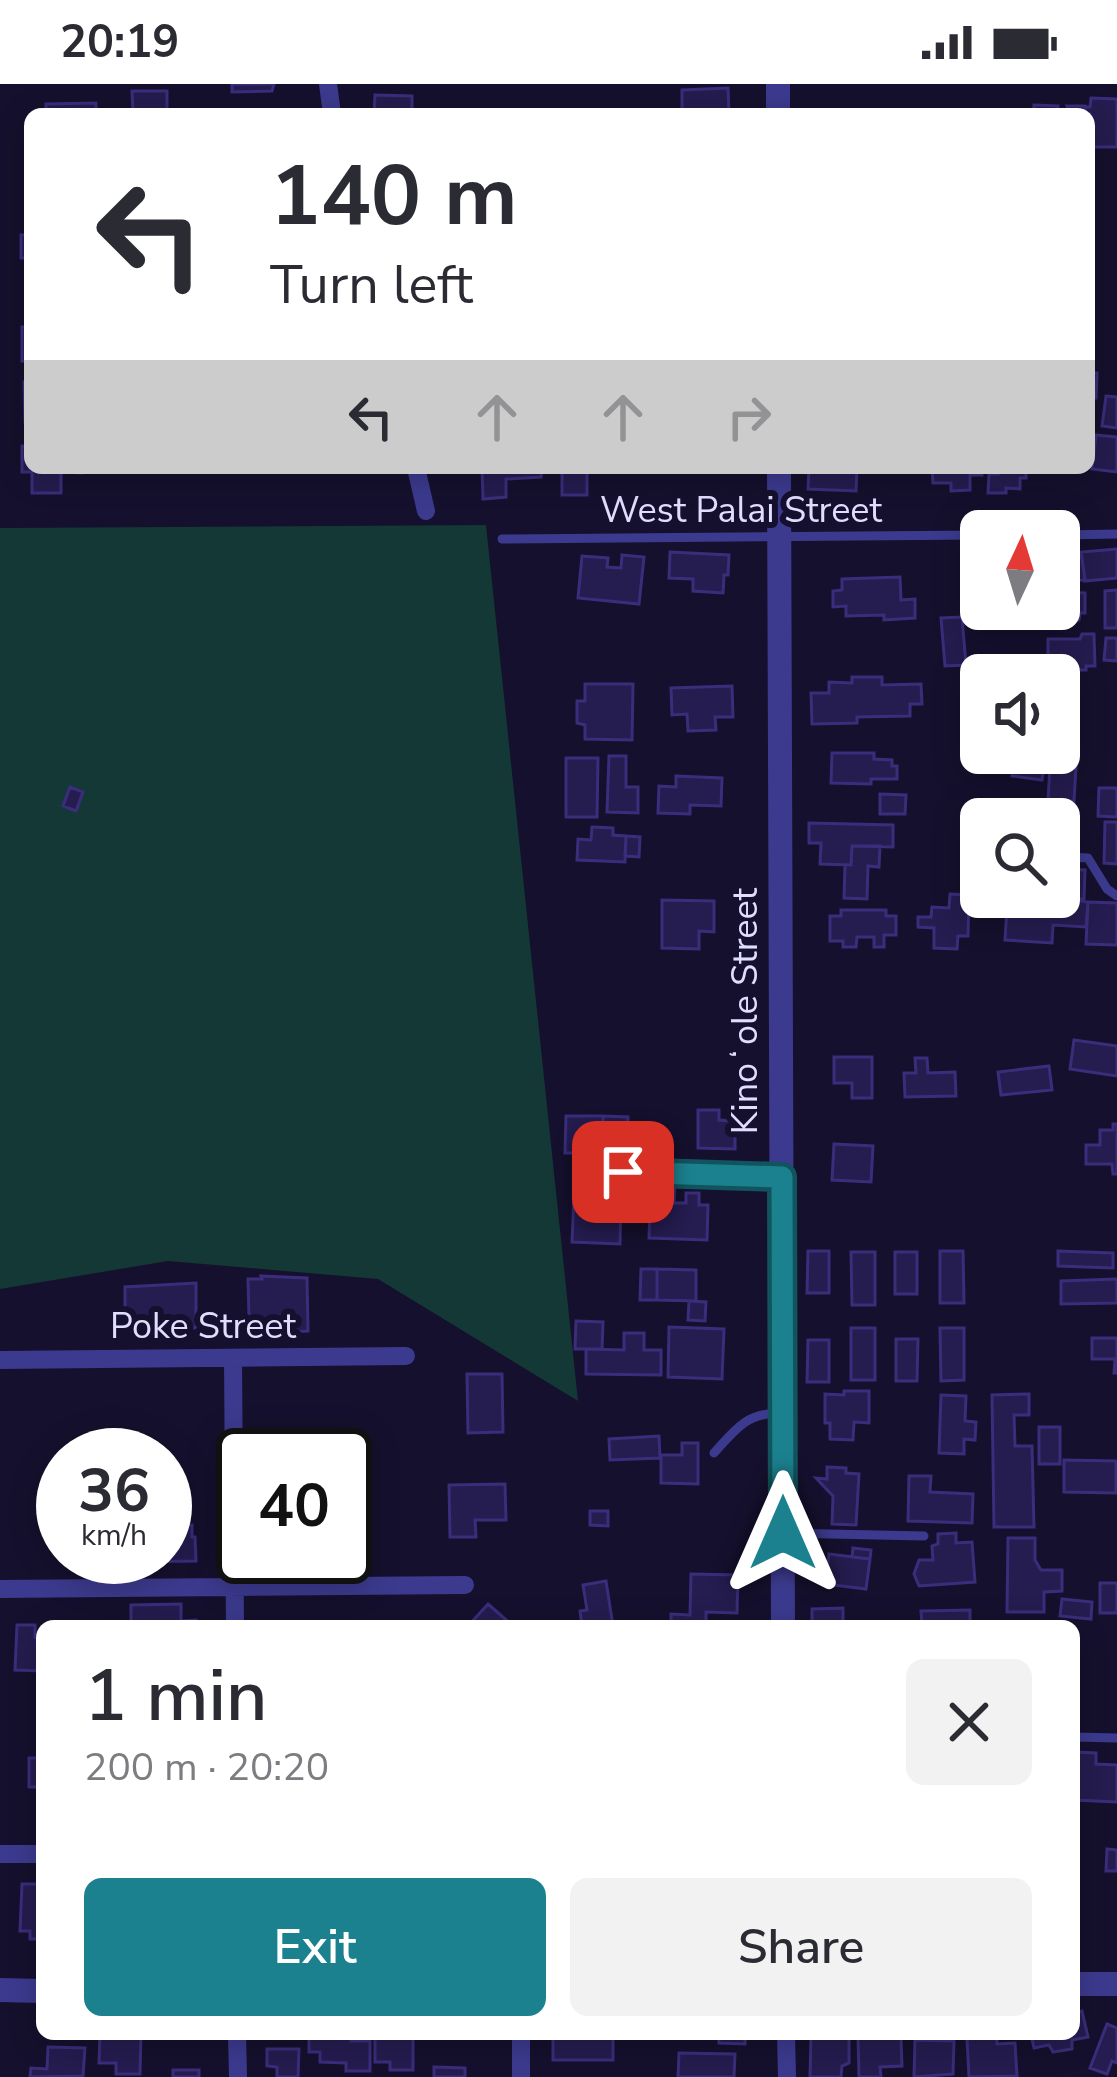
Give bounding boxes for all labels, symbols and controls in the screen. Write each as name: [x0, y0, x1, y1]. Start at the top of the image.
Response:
text: 20:19: [60, 12, 179, 73]
text: 140 m: [270, 139, 518, 254]
icon: left: [72, 156, 228, 312]
text: Turn left: [270, 248, 473, 322]
icon: left: [338, 384, 404, 450]
icon: ahead: [464, 384, 530, 450]
icon: ahead: [590, 384, 656, 450]
icon: right: [716, 384, 782, 450]
street label: West Palai Street: [600, 486, 883, 535]
north arrow: [960, 510, 1080, 630]
map controls: [960, 510, 1080, 918]
button: sound: [960, 654, 1080, 774]
button: search: [960, 798, 1080, 918]
street label: Kinoʻole Street: [721, 887, 770, 1134]
pin: [572, 1121, 674, 1223]
icon: arrive: [590, 1139, 656, 1205]
street label: Poke Street: [110, 1302, 296, 1351]
speed limit sign: 40: [216, 1428, 372, 1584]
text: 36: [78, 1450, 150, 1532]
position arrow: [720, 1470, 846, 1596]
text: km/h: [81, 1515, 147, 1556]
text: 1 min: [84, 1647, 267, 1745]
button: close: [906, 1659, 1032, 1785]
text: 200 m · 20:20: [84, 1741, 329, 1794]
button: Exit: [84, 1878, 546, 2016]
button: Share: [570, 1878, 1032, 2016]

